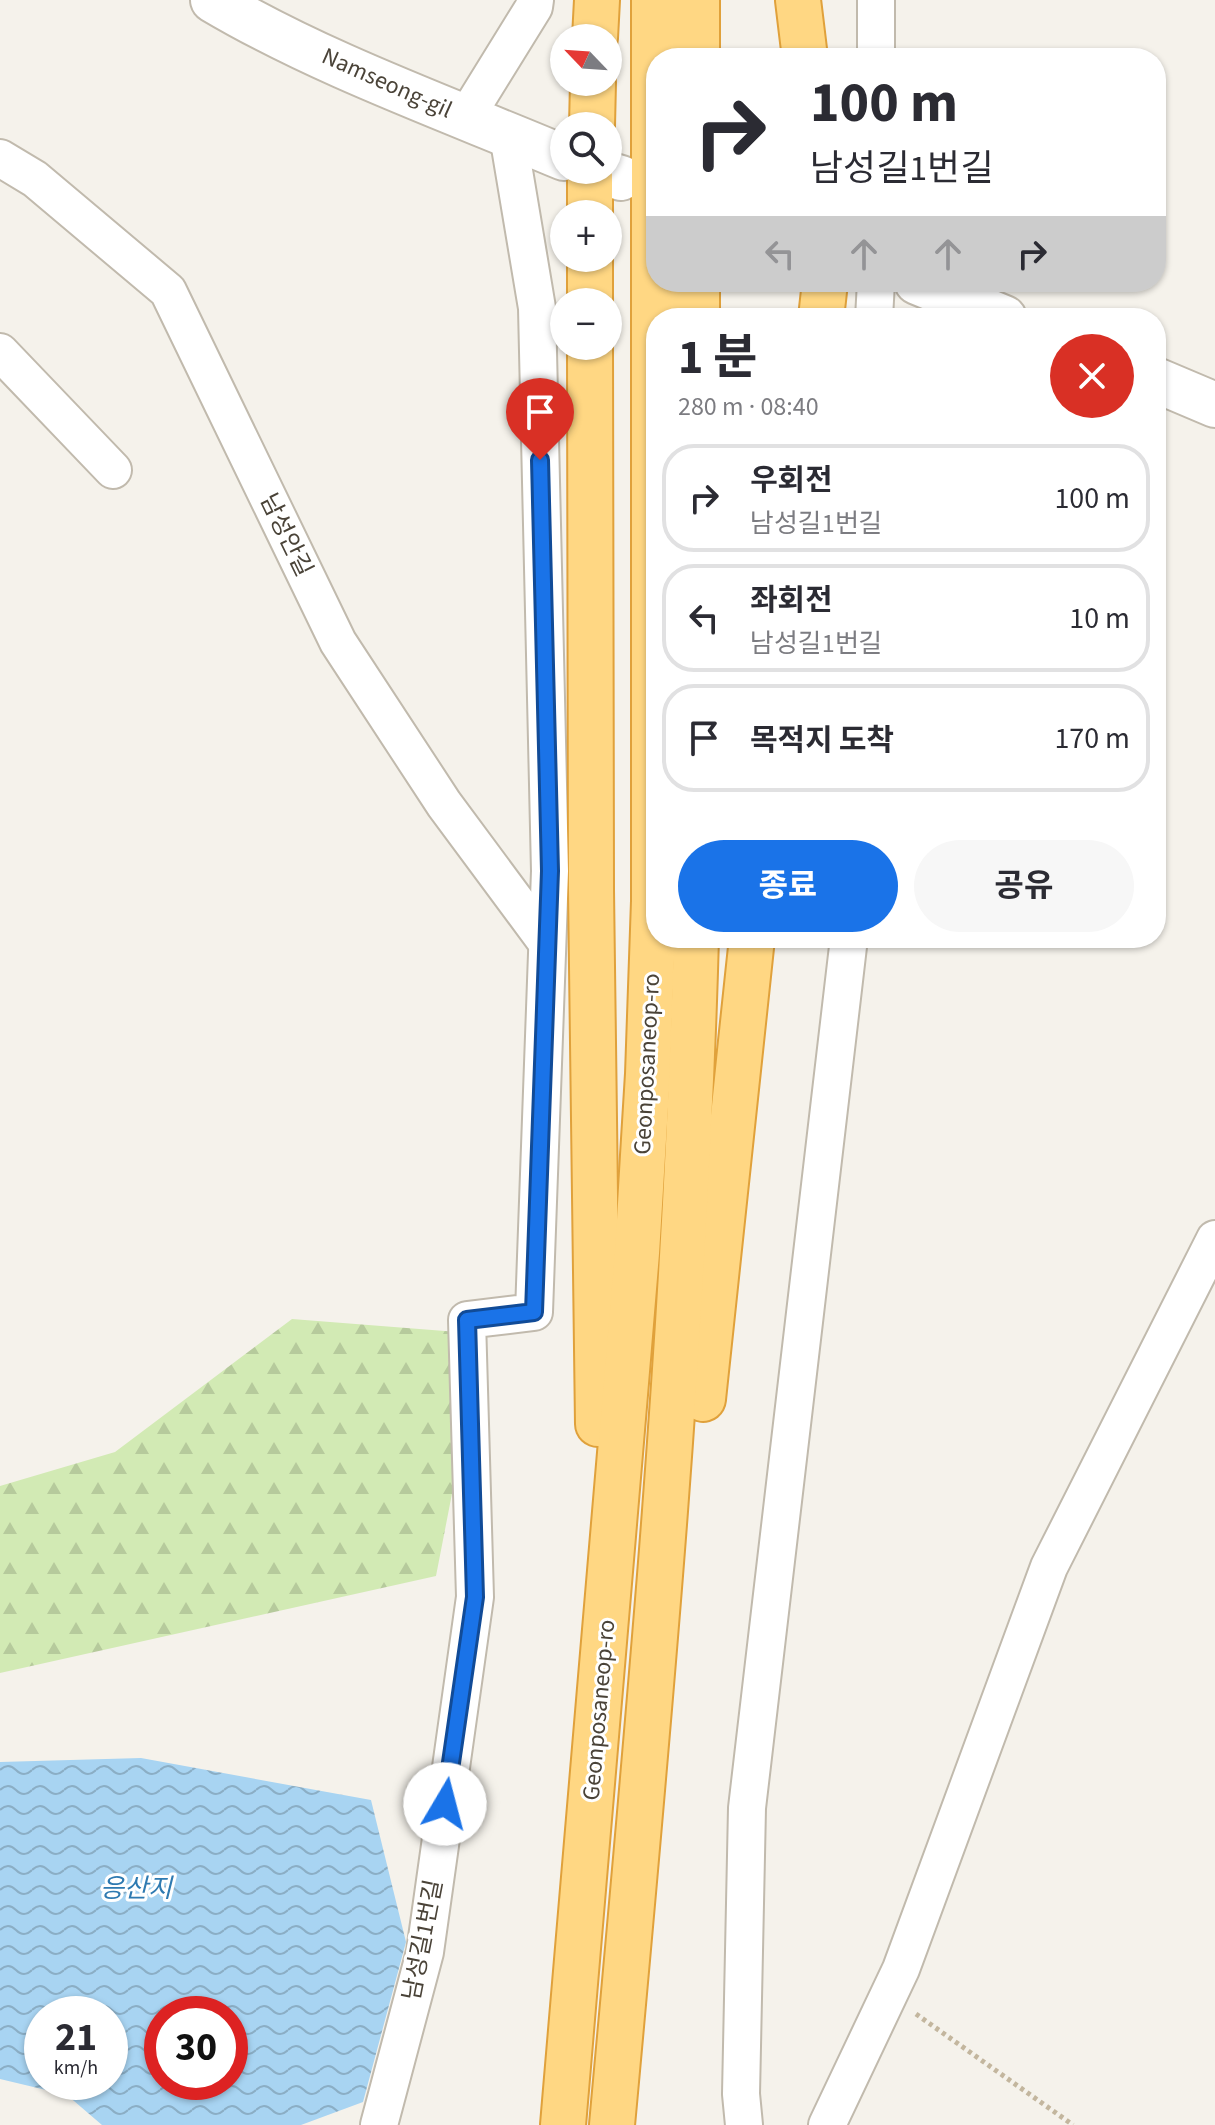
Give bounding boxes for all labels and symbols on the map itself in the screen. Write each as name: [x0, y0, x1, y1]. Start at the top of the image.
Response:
north arrow: [550, 24, 622, 96]
street label: Namseong-gil: [316, 39, 458, 127]
pin: [506, 378, 574, 460]
street label: 남성안길: [251, 488, 321, 582]
street label: Geonposaneop-ro: [625, 973, 669, 1155]
street label: Geonposaneop-ro: [574, 1618, 624, 1802]
position arrow: [403, 1762, 487, 1846]
water label: 응산지: [100, 1870, 174, 1907]
street label: 남성길1번길: [394, 1877, 452, 2003]
speed limit sign: 30: [144, 1996, 248, 2100]

